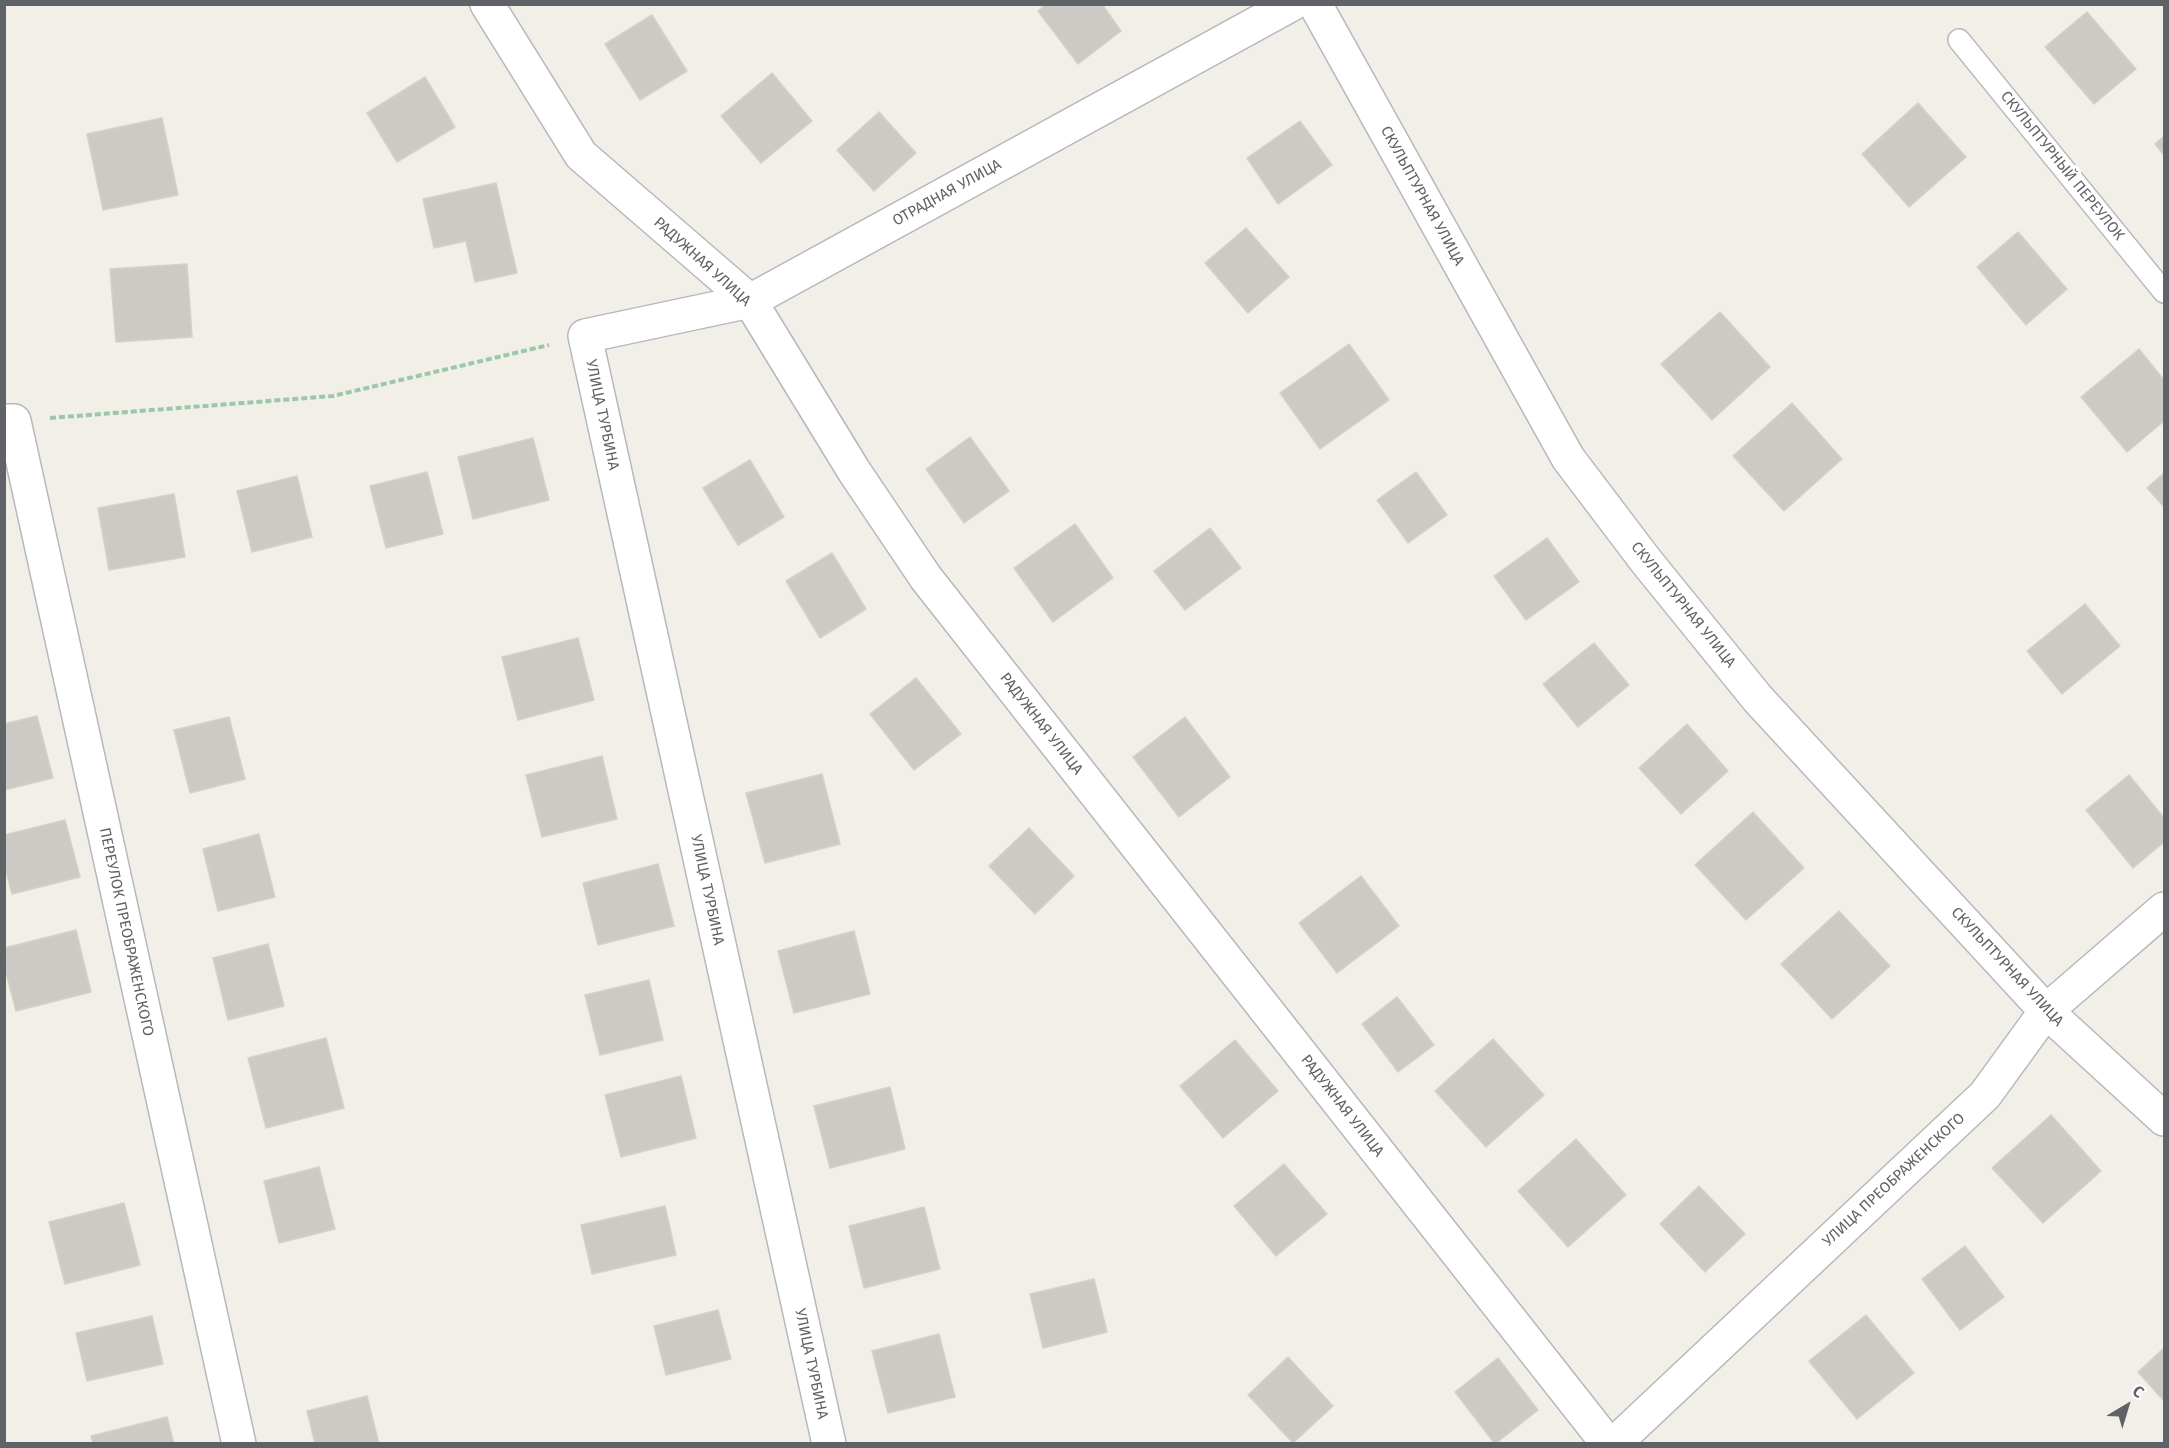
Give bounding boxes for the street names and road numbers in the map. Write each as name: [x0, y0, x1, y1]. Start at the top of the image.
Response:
street label: СКУЛЬПТУРНЫЙ ПЕРЕУЛОК: [1996, 88, 2128, 244]
street label: СКУЛЬПТУРНАЯ УЛИЦА: [1376, 123, 1468, 269]
street label: ОТРАДНАЯ УЛИЦА: [890, 156, 1004, 230]
street label: РАДУЖНАЯ УЛИЦА: [650, 214, 754, 310]
street label: УЛИЦА ТУРБИНА: [581, 358, 623, 472]
street label: СКУЛЬПТУРНАЯ УЛИЦА: [1627, 539, 1739, 671]
street label: РАДУЖНАЯ УЛИЦА: [996, 669, 1086, 779]
street label: ПЕРЕУЛОК ПРЕОБРАЖЕНСКОГО: [95, 826, 157, 1038]
street label: УЛИЦА ТУРБИНА: [686, 833, 728, 947]
street label: СКУЛЬПТУРНАЯ УЛИЦА: [1947, 904, 2067, 1030]
street label: РАДУЖНАЯ УЛИЦА: [1297, 1051, 1387, 1161]
street label: УЛИЦА ПРЕОБРАЖЕНСКОГО: [1819, 1109, 1969, 1251]
street label: УЛИЦА ТУРБИНА: [790, 1307, 832, 1421]

